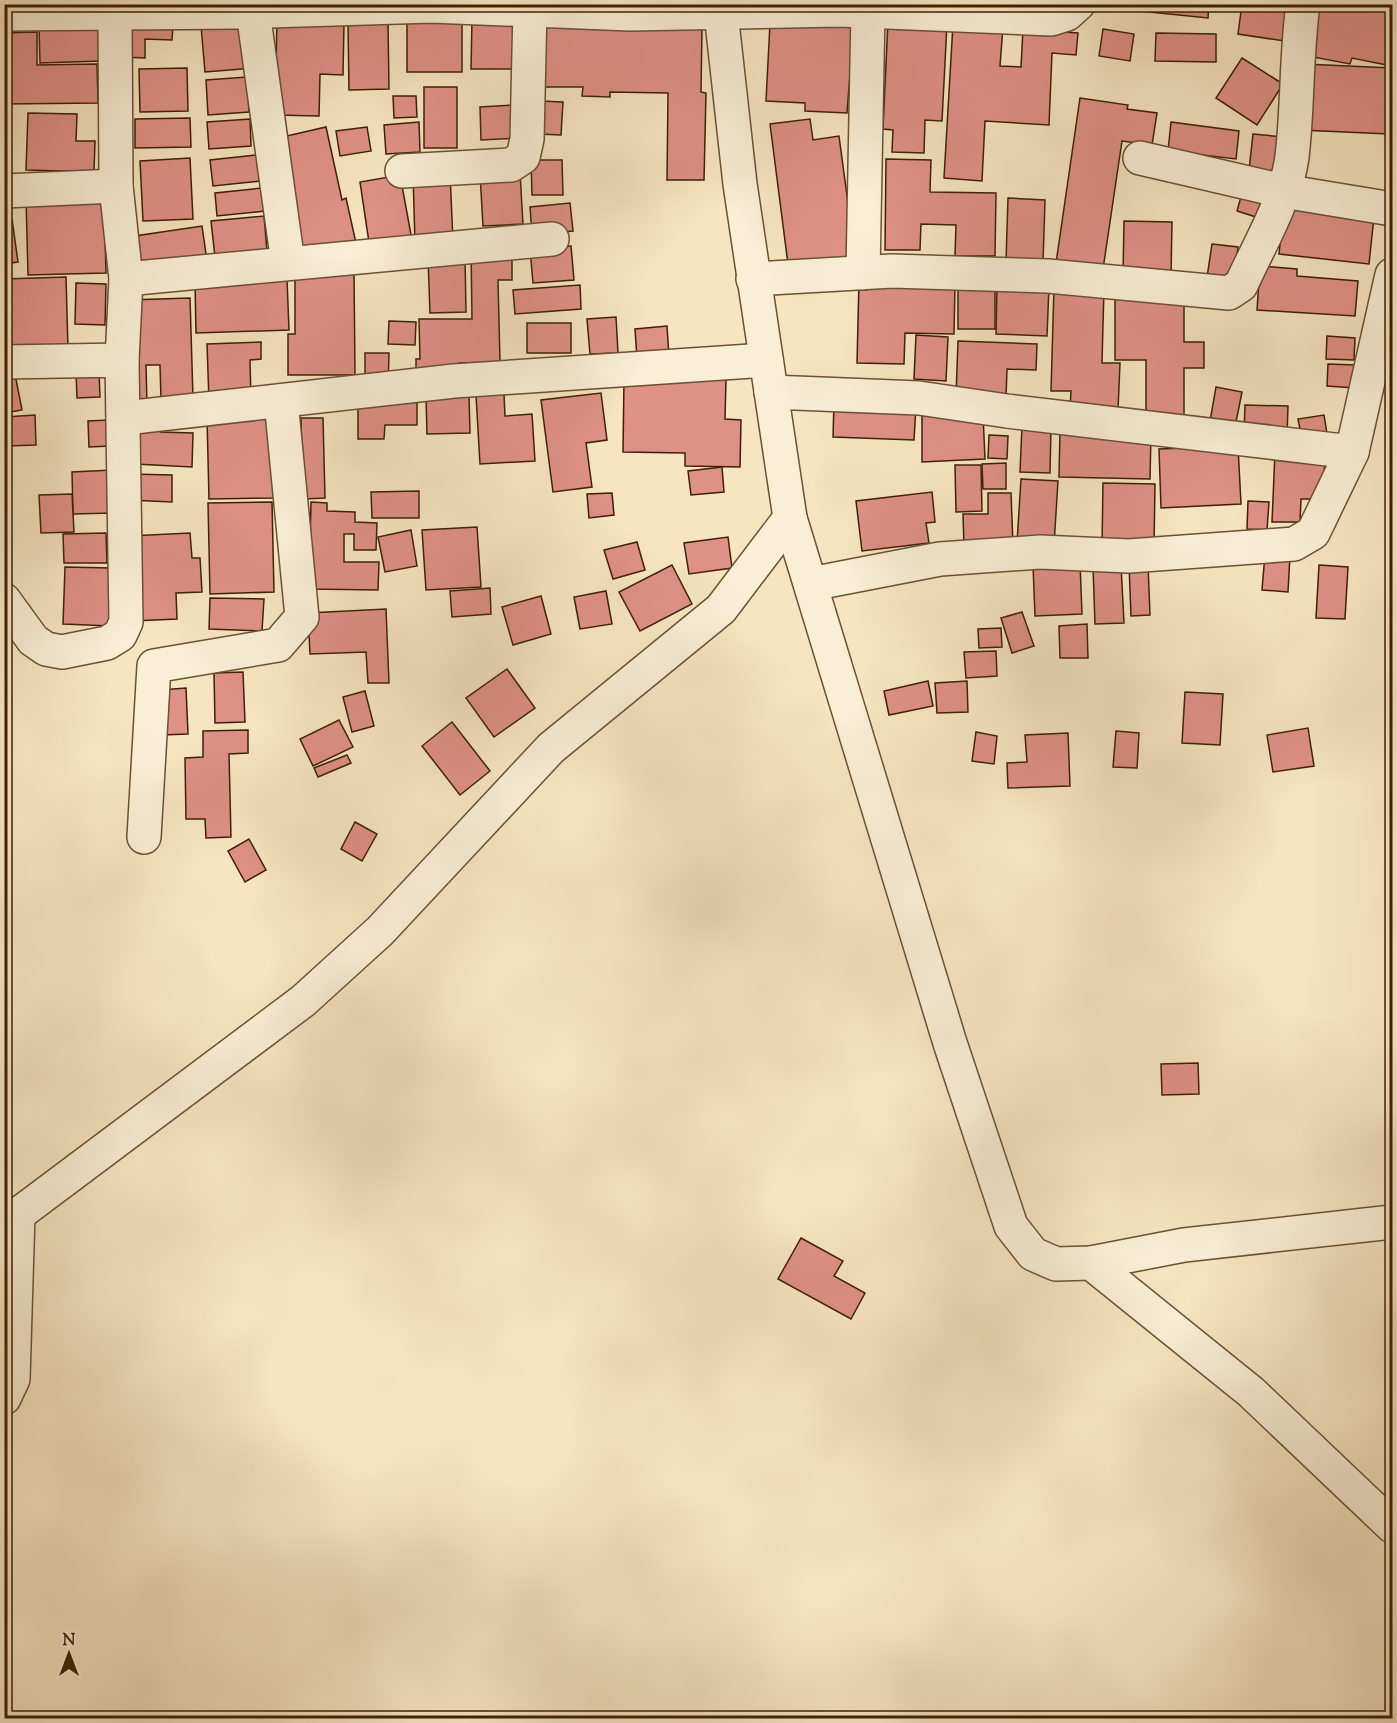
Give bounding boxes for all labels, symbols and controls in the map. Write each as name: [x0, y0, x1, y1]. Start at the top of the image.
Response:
north arrow: [39, 1624, 99, 1684]
text: N: [63, 1630, 76, 1653]

